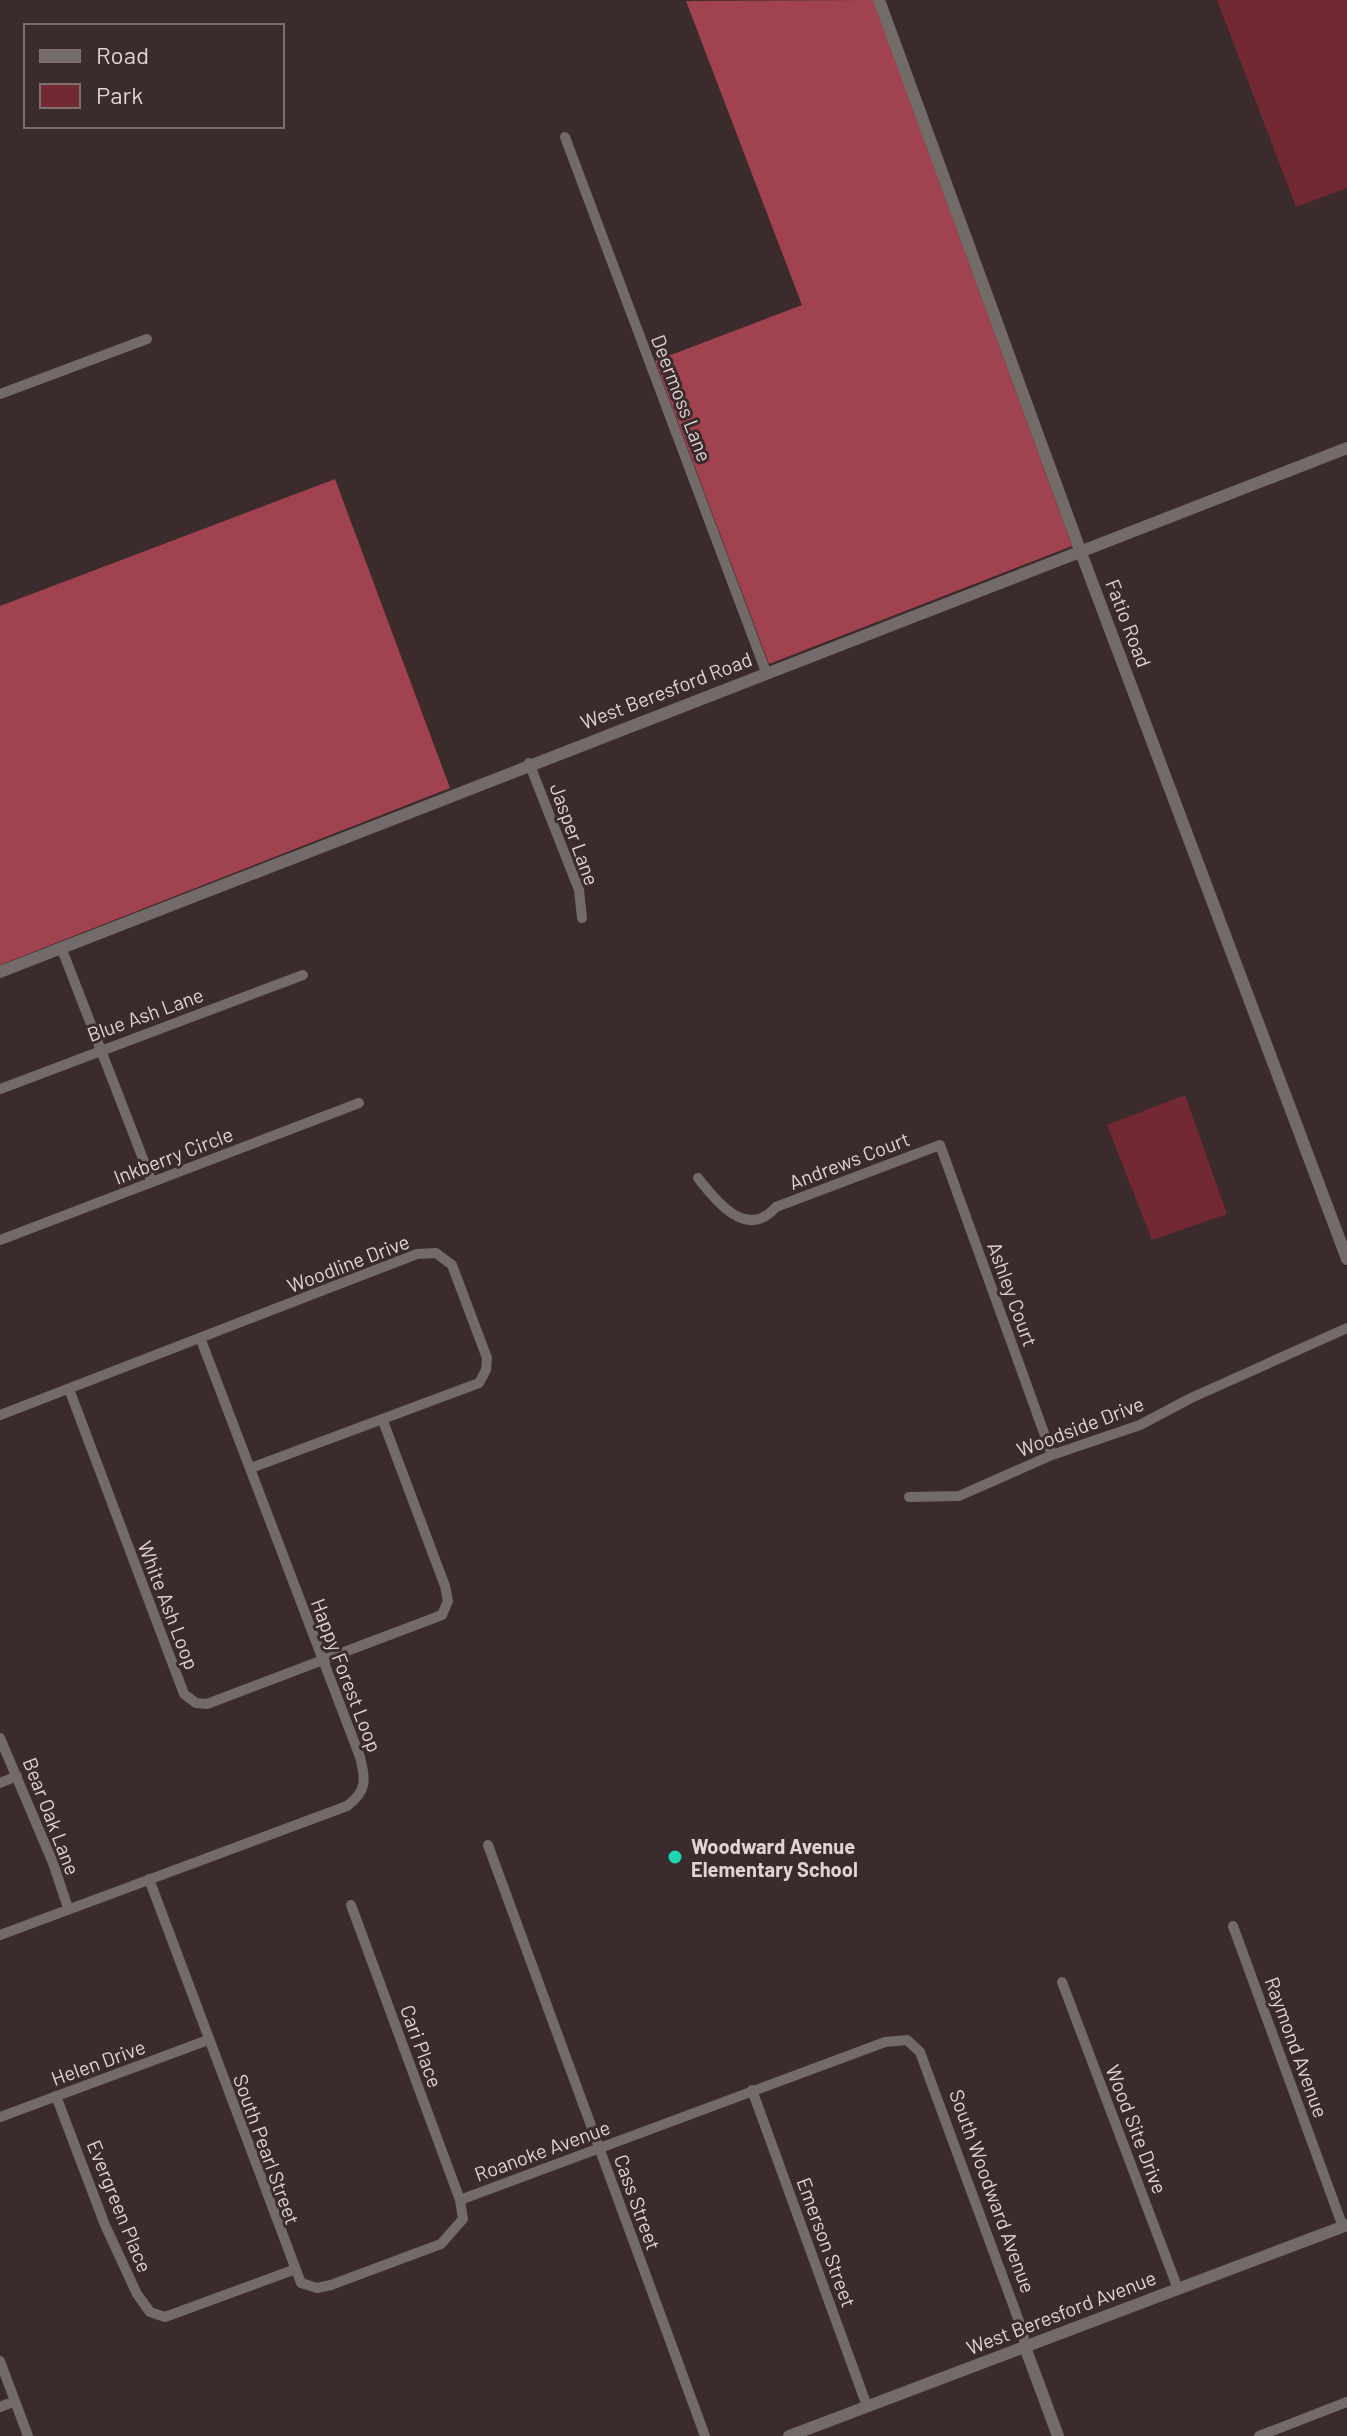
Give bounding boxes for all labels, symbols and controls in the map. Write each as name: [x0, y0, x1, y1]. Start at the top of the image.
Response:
legend: [24, 24, 284, 128]
text: Road: [96, 40, 149, 69]
text: Park: [96, 80, 143, 109]
street label: Deermoss Lane: [647, 331, 717, 465]
street label: Fatio Road: [1101, 576, 1157, 670]
street label: West Beresford Road: [577, 646, 755, 734]
street label: Jasper Lane: [545, 780, 605, 888]
street label: Blue Ash Lane: [84, 982, 206, 1046]
street label: Inkberry Circle: [110, 1121, 236, 1189]
street label: Andrews Court: [785, 1126, 913, 1194]
street label: Woodline Drive: [284, 1229, 412, 1297]
street label: Ashley Court: [983, 1239, 1043, 1349]
street label: Woodside Drive: [1013, 1391, 1147, 1461]
street label: White Ash Loop: [133, 1537, 205, 1673]
street label: Happy Forest Loop: [307, 1595, 387, 1755]
street label: Bear Oak Lane: [19, 1754, 85, 1878]
place label: Woodward Avenue Elementary School: [691, 1834, 858, 1881]
marker: Woodward Avenue Elementary School: [666, 1848, 684, 1866]
street label: Raymond Avenue: [1260, 1973, 1334, 2121]
street label: Cari Place: [396, 2001, 448, 2091]
street label: Helen Drive: [48, 2034, 148, 2090]
street label: Wood Site Drive: [1101, 2061, 1173, 2197]
street label: South Pearl Street: [229, 2071, 305, 2227]
street label: South Woodward Avenue: [945, 2086, 1041, 2296]
street label: Roanoke Avenue: [471, 2114, 613, 2186]
street label: Evergreen Place: [83, 2136, 157, 2276]
street label: Cass Street: [610, 2151, 666, 2253]
street label: Emerson Street: [792, 2174, 862, 2310]
street label: West Beresford Avenue: [963, 2265, 1159, 2359]

